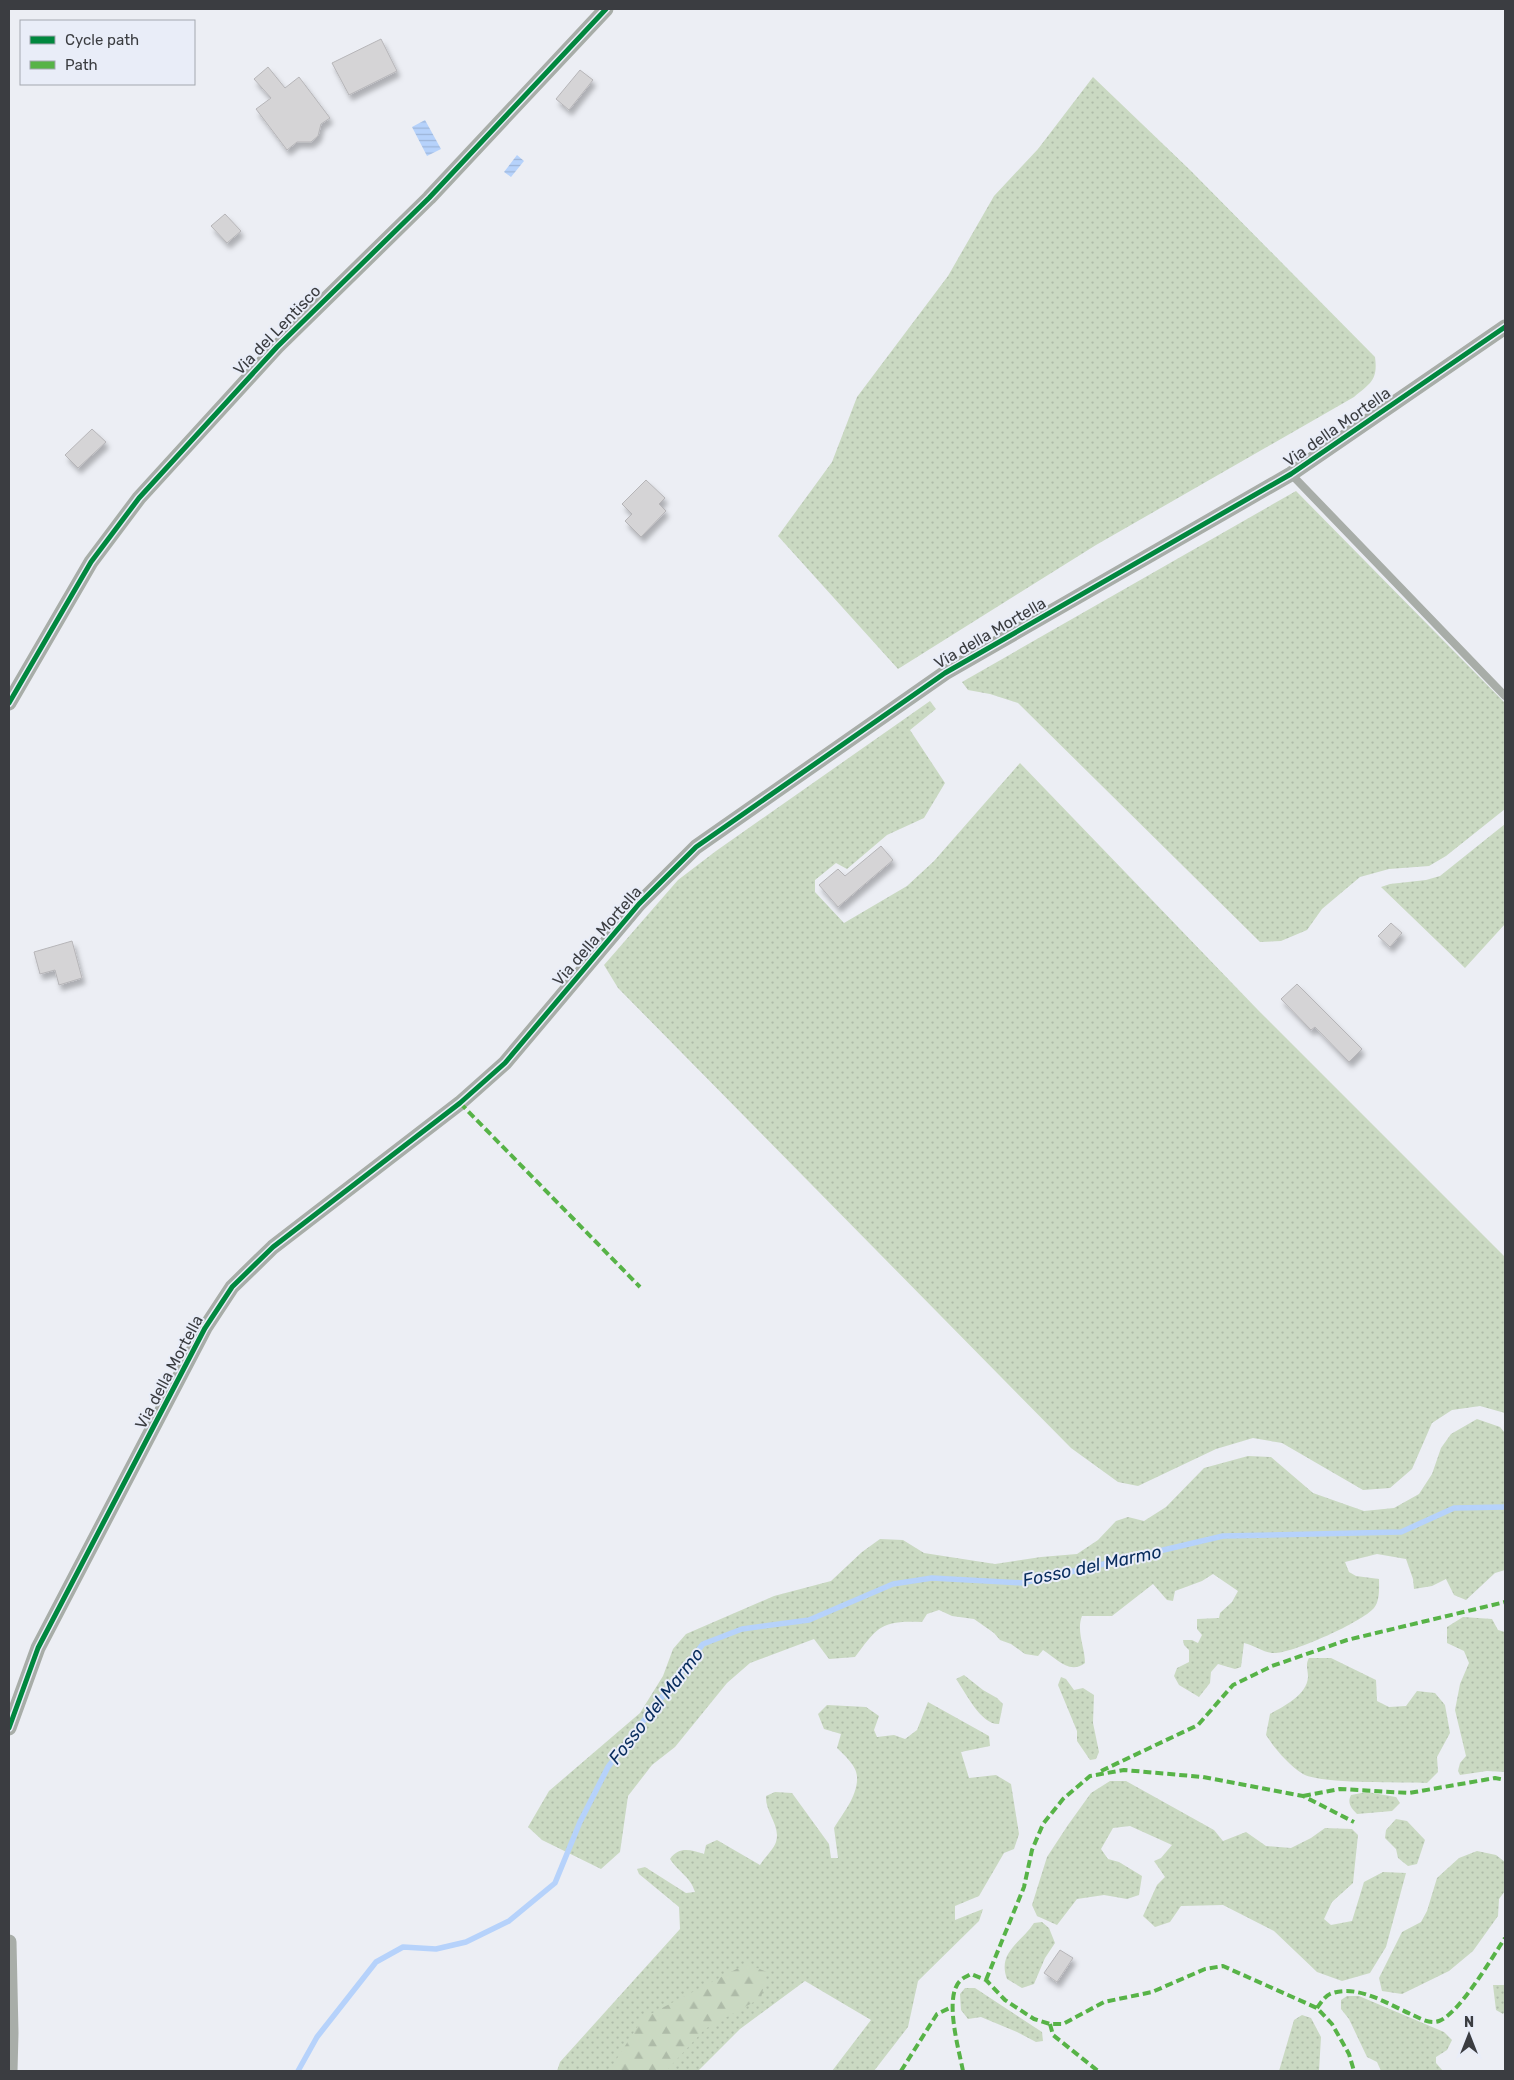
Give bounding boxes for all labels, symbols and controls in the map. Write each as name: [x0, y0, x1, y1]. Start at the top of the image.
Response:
legend: [20, 20, 195, 85]
text: Cycle path: [65, 31, 139, 49]
text: Path: [65, 56, 98, 74]
street label: Via del Lentisco: [230, 281, 324, 379]
street label: Via della Mortella: [1280, 383, 1394, 471]
street label: Via della Mortella: [931, 593, 1049, 673]
street label: Via della Mortella: [549, 882, 645, 990]
street label: Via della Mortella: [131, 1312, 207, 1432]
water label: Fosso del Marmo: [1020, 1541, 1164, 1591]
water label: Fosso del Marmo: [604, 1643, 708, 1769]
north arrow: [1444, 2010, 1494, 2060]
text: N: [1464, 2014, 1474, 2031]

